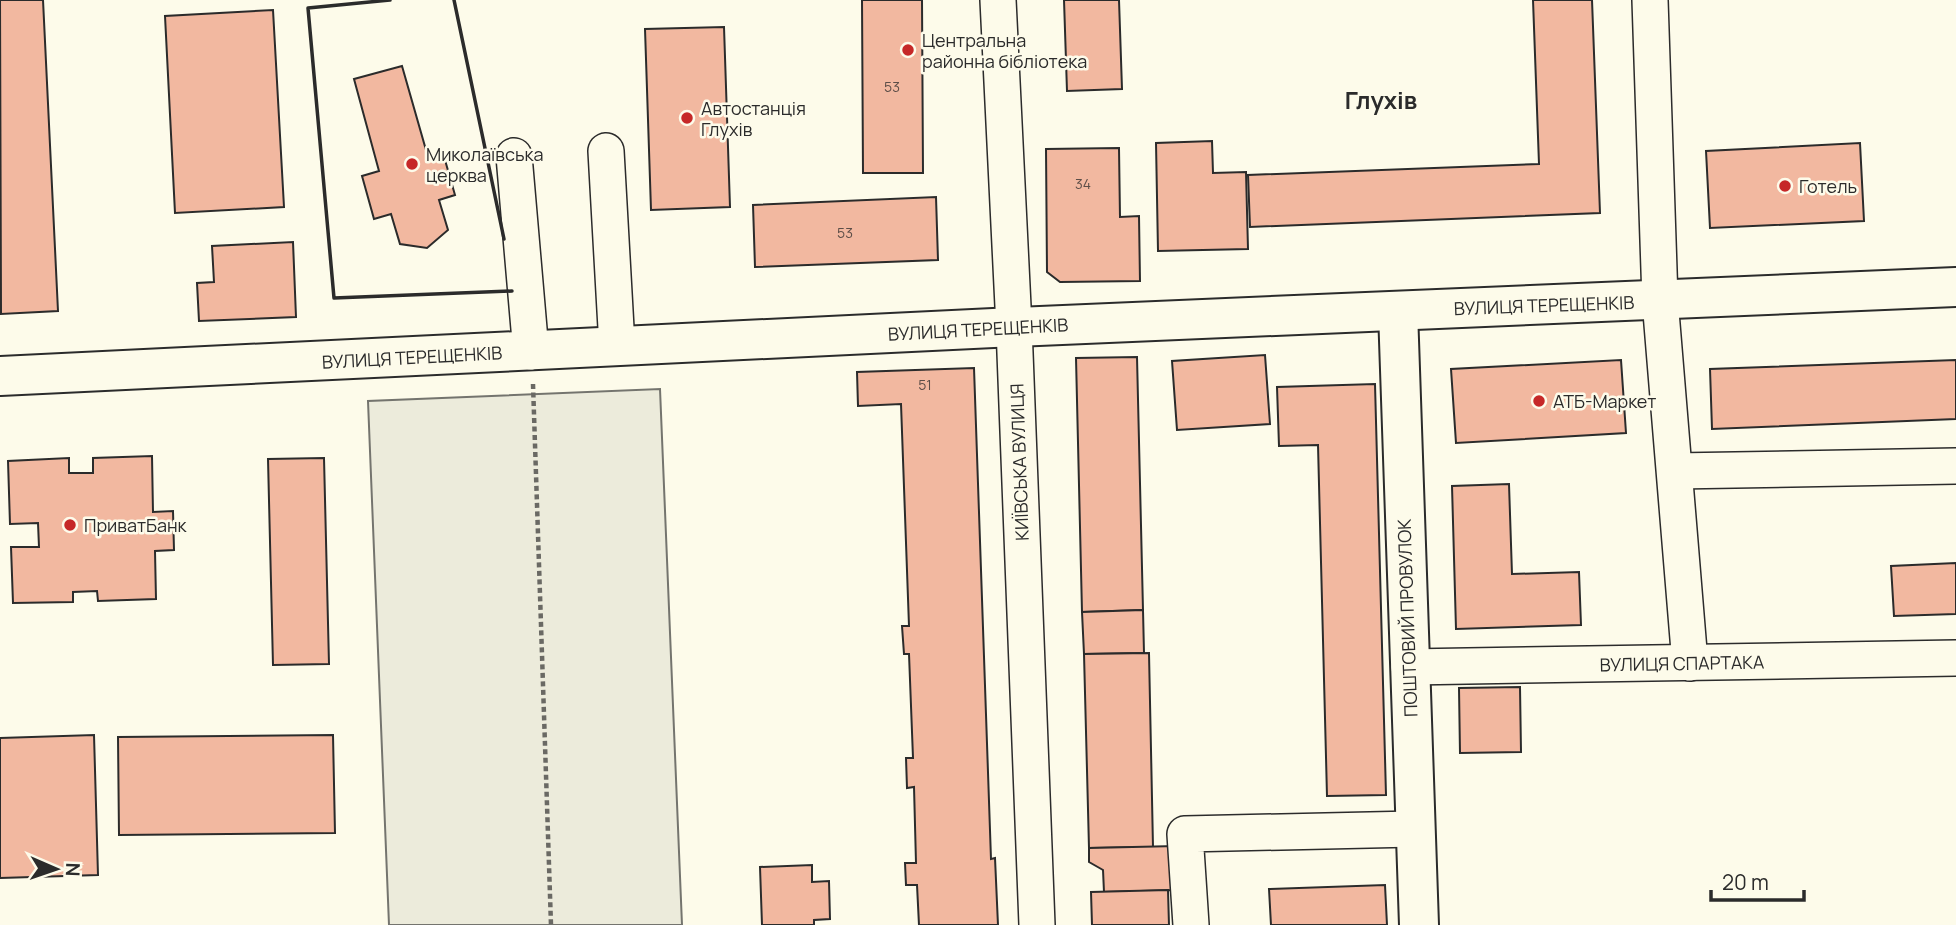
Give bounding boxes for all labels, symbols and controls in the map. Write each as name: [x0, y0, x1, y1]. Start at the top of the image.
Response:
place label: Центральна районна бібліотека: [922, 28, 1087, 73]
marker: Центральна районна бібліотека: [900, 42, 916, 58]
house number: 53: [884, 77, 900, 96]
district label: Глухів: [1345, 83, 1417, 116]
place label: Автостанція Глухів: [701, 96, 806, 141]
marker: Автостанція Глухів: [679, 110, 695, 126]
place label: Миколаївська церква: [426, 142, 543, 187]
marker: Миколаївська церква: [404, 156, 420, 172]
house number: 34: [1075, 174, 1091, 193]
place label: Готель: [1799, 174, 1857, 198]
marker: Готель: [1777, 178, 1793, 194]
house number: 53: [837, 223, 853, 242]
street label: ВУЛИЦЯ ТЕРЕЩЕНКІВ: [1453, 290, 1635, 320]
street label: ВУЛИЦЯ ТЕРЕЩЕНКІВ: [887, 312, 1069, 346]
street label: ВУЛИЦЯ ТЕРЕЩЕНКІВ: [321, 340, 503, 374]
house number: 51: [918, 375, 932, 394]
street label: КИЇВСЬКА ВУЛИЦЯ: [1004, 383, 1034, 541]
place label: АТБ-Маркет: [1553, 389, 1656, 413]
marker: АТБ-Маркет: [1531, 393, 1547, 409]
place label: ПриватБанк: [84, 513, 188, 537]
marker: ПриватБанк: [62, 517, 78, 533]
street label: ПОШТОВИЙ ПРОВУЛОК: [1392, 518, 1422, 717]
street label: ВУЛИЦЯ СПАРТАКА: [1599, 650, 1765, 676]
north arrow: [21, 834, 91, 904]
scale bar: [1711, 858, 1804, 902]
text: N: [60, 862, 86, 877]
text: 20 m: [1722, 868, 1769, 896]

